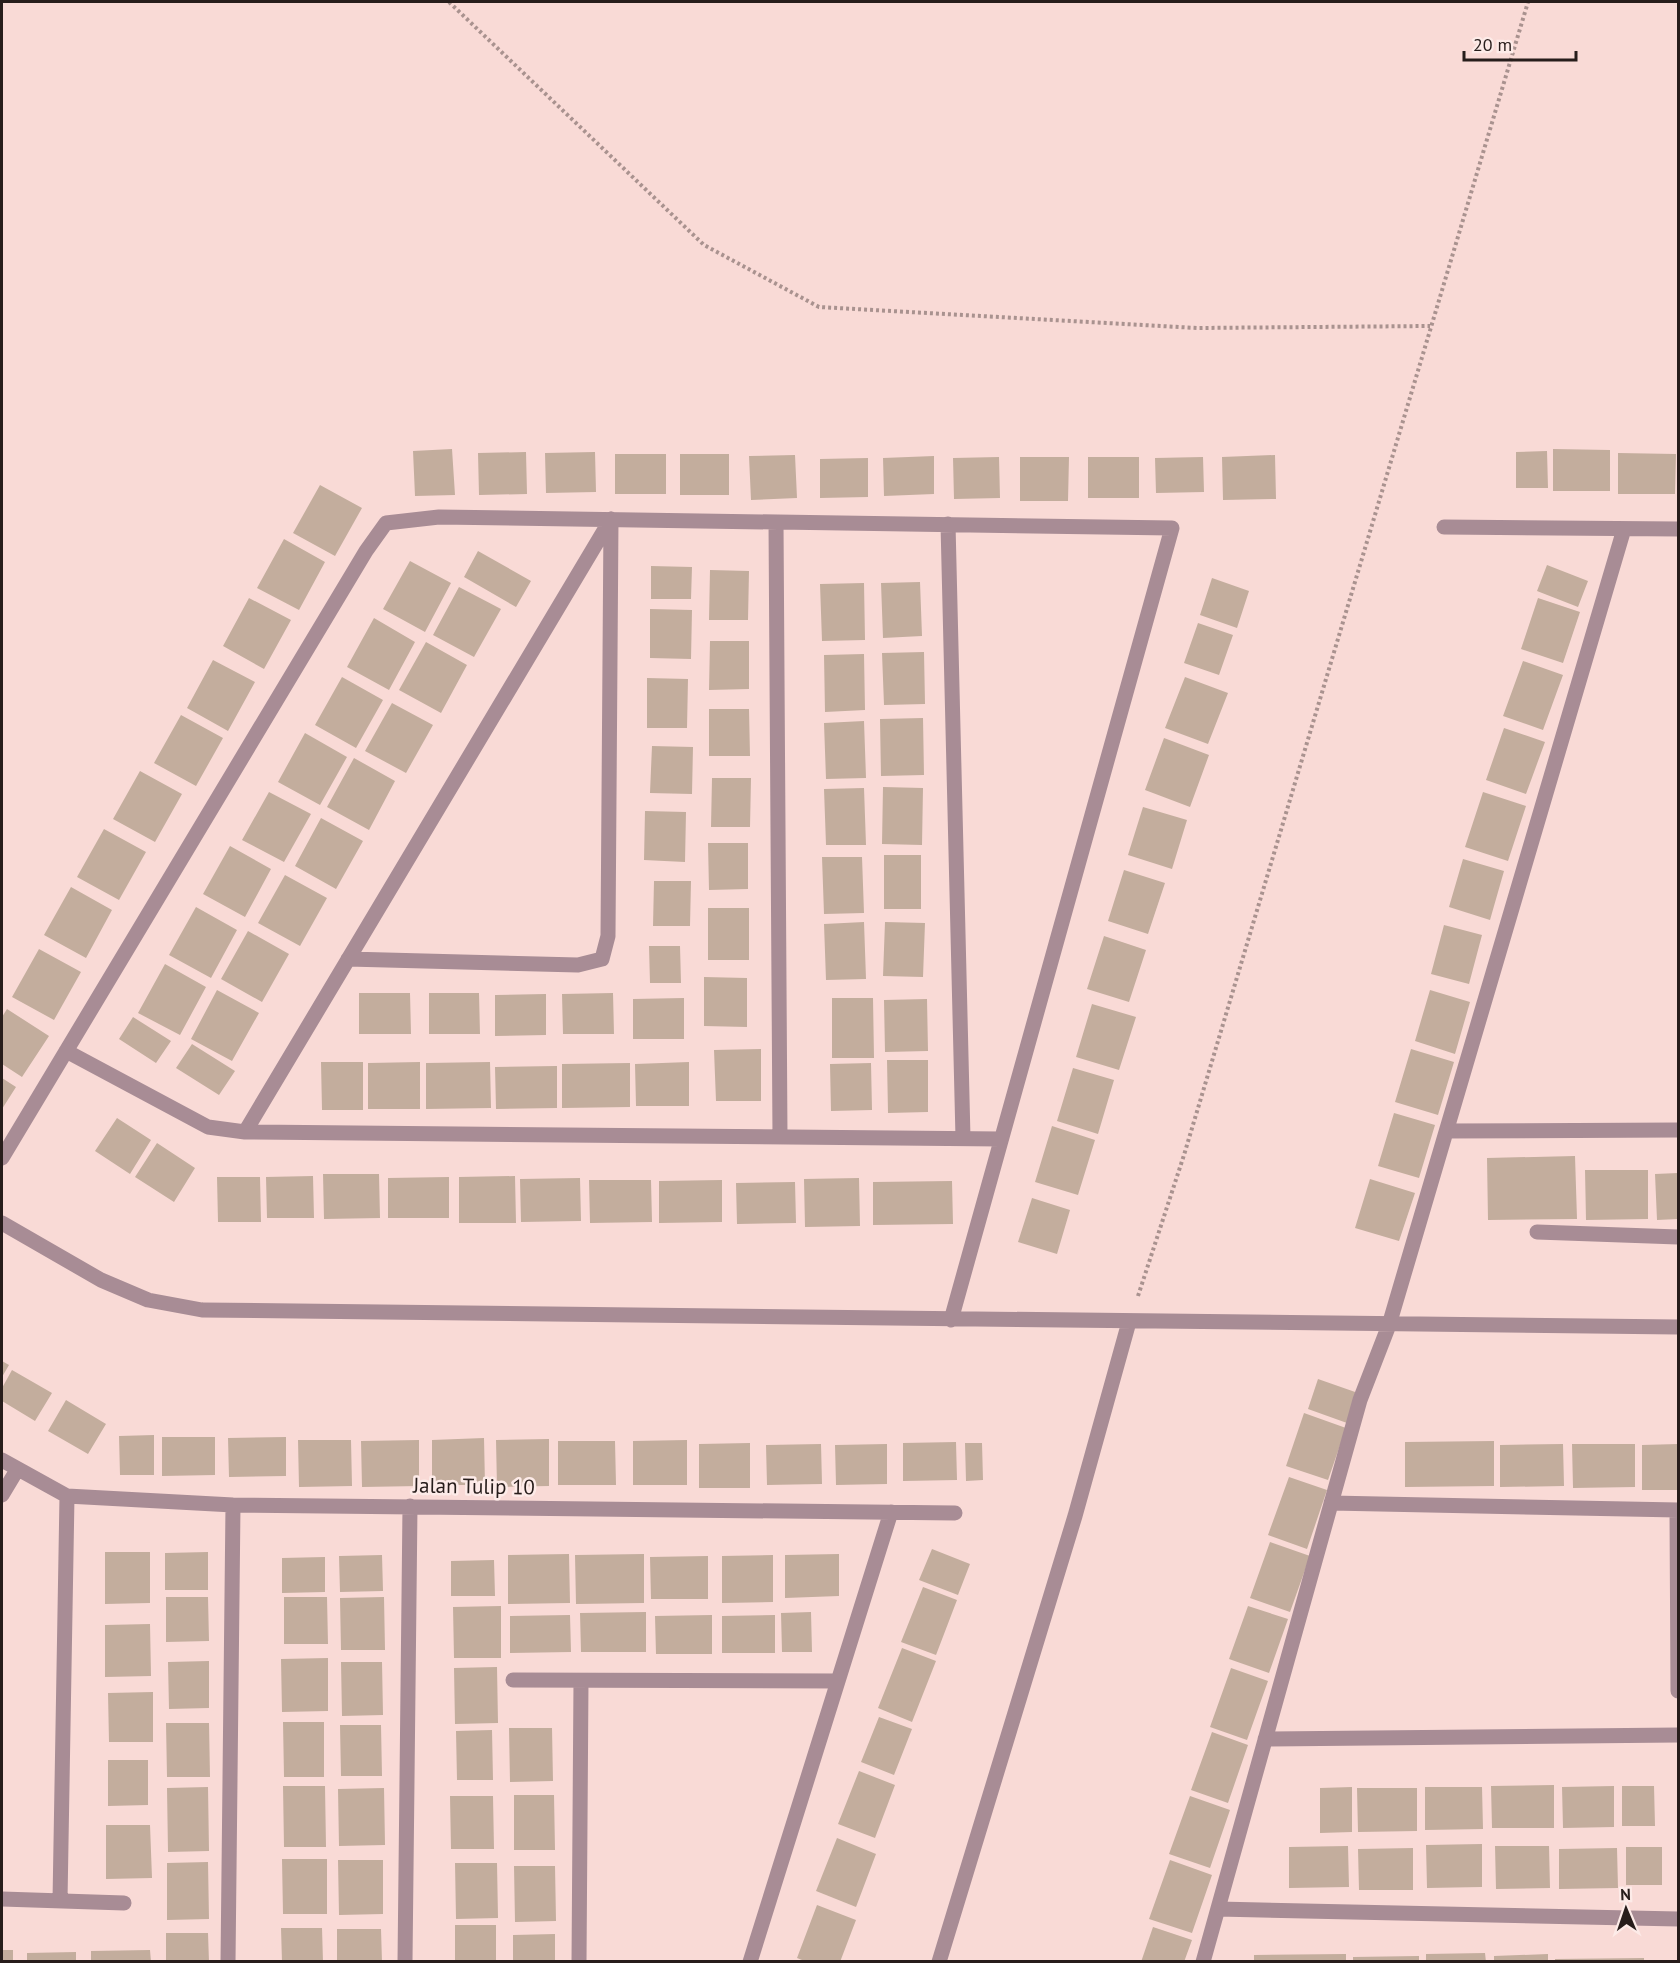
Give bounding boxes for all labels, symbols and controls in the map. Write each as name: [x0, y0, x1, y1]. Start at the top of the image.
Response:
scale bar: [1464, 24, 1576, 62]
text: 20 m: [1473, 33, 1512, 56]
street label: Jalan Tulip 10: [412, 1471, 535, 1501]
north arrow: [1596, 1879, 1656, 1939]
text: N: [1620, 1884, 1631, 1904]

